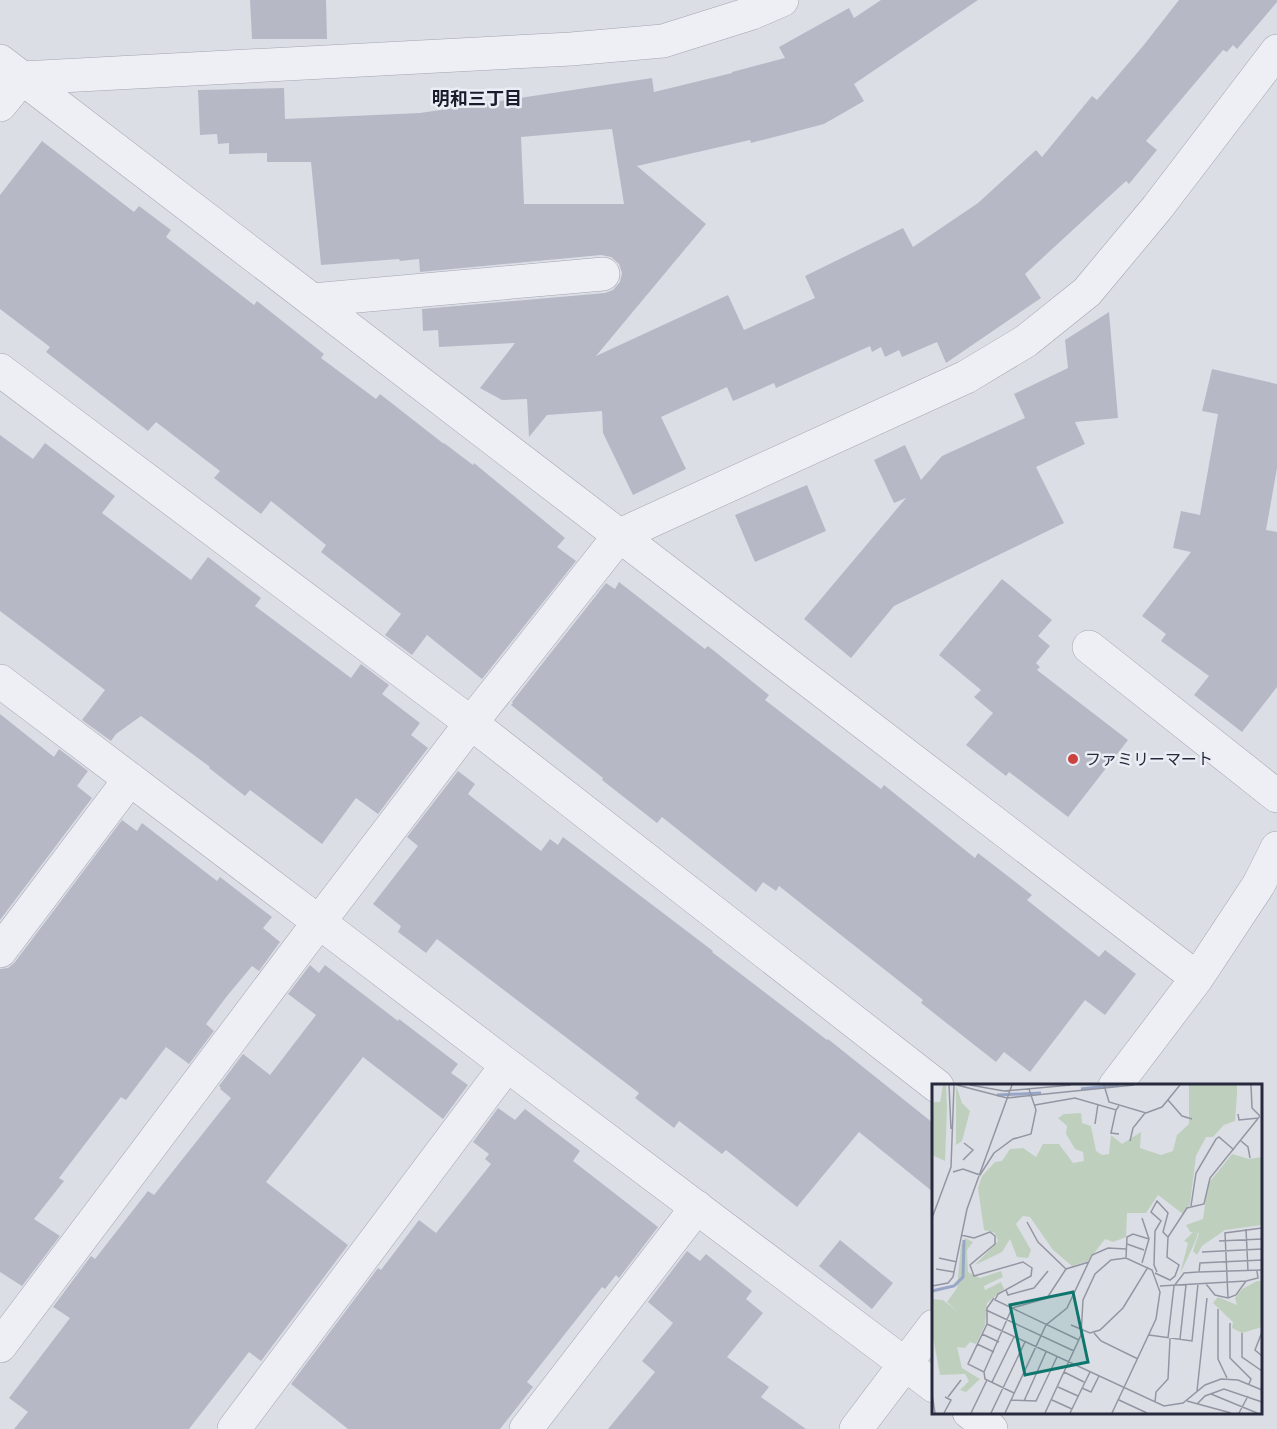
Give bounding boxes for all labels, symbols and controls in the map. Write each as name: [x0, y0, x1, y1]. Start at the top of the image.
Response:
district label: 明和三丁目: [432, 86, 522, 110]
place label: ファミリーマート: [1085, 748, 1213, 770]
marker: ファミリーマート: [1066, 752, 1080, 766]
inset map: [932, 1084, 1262, 1414]

